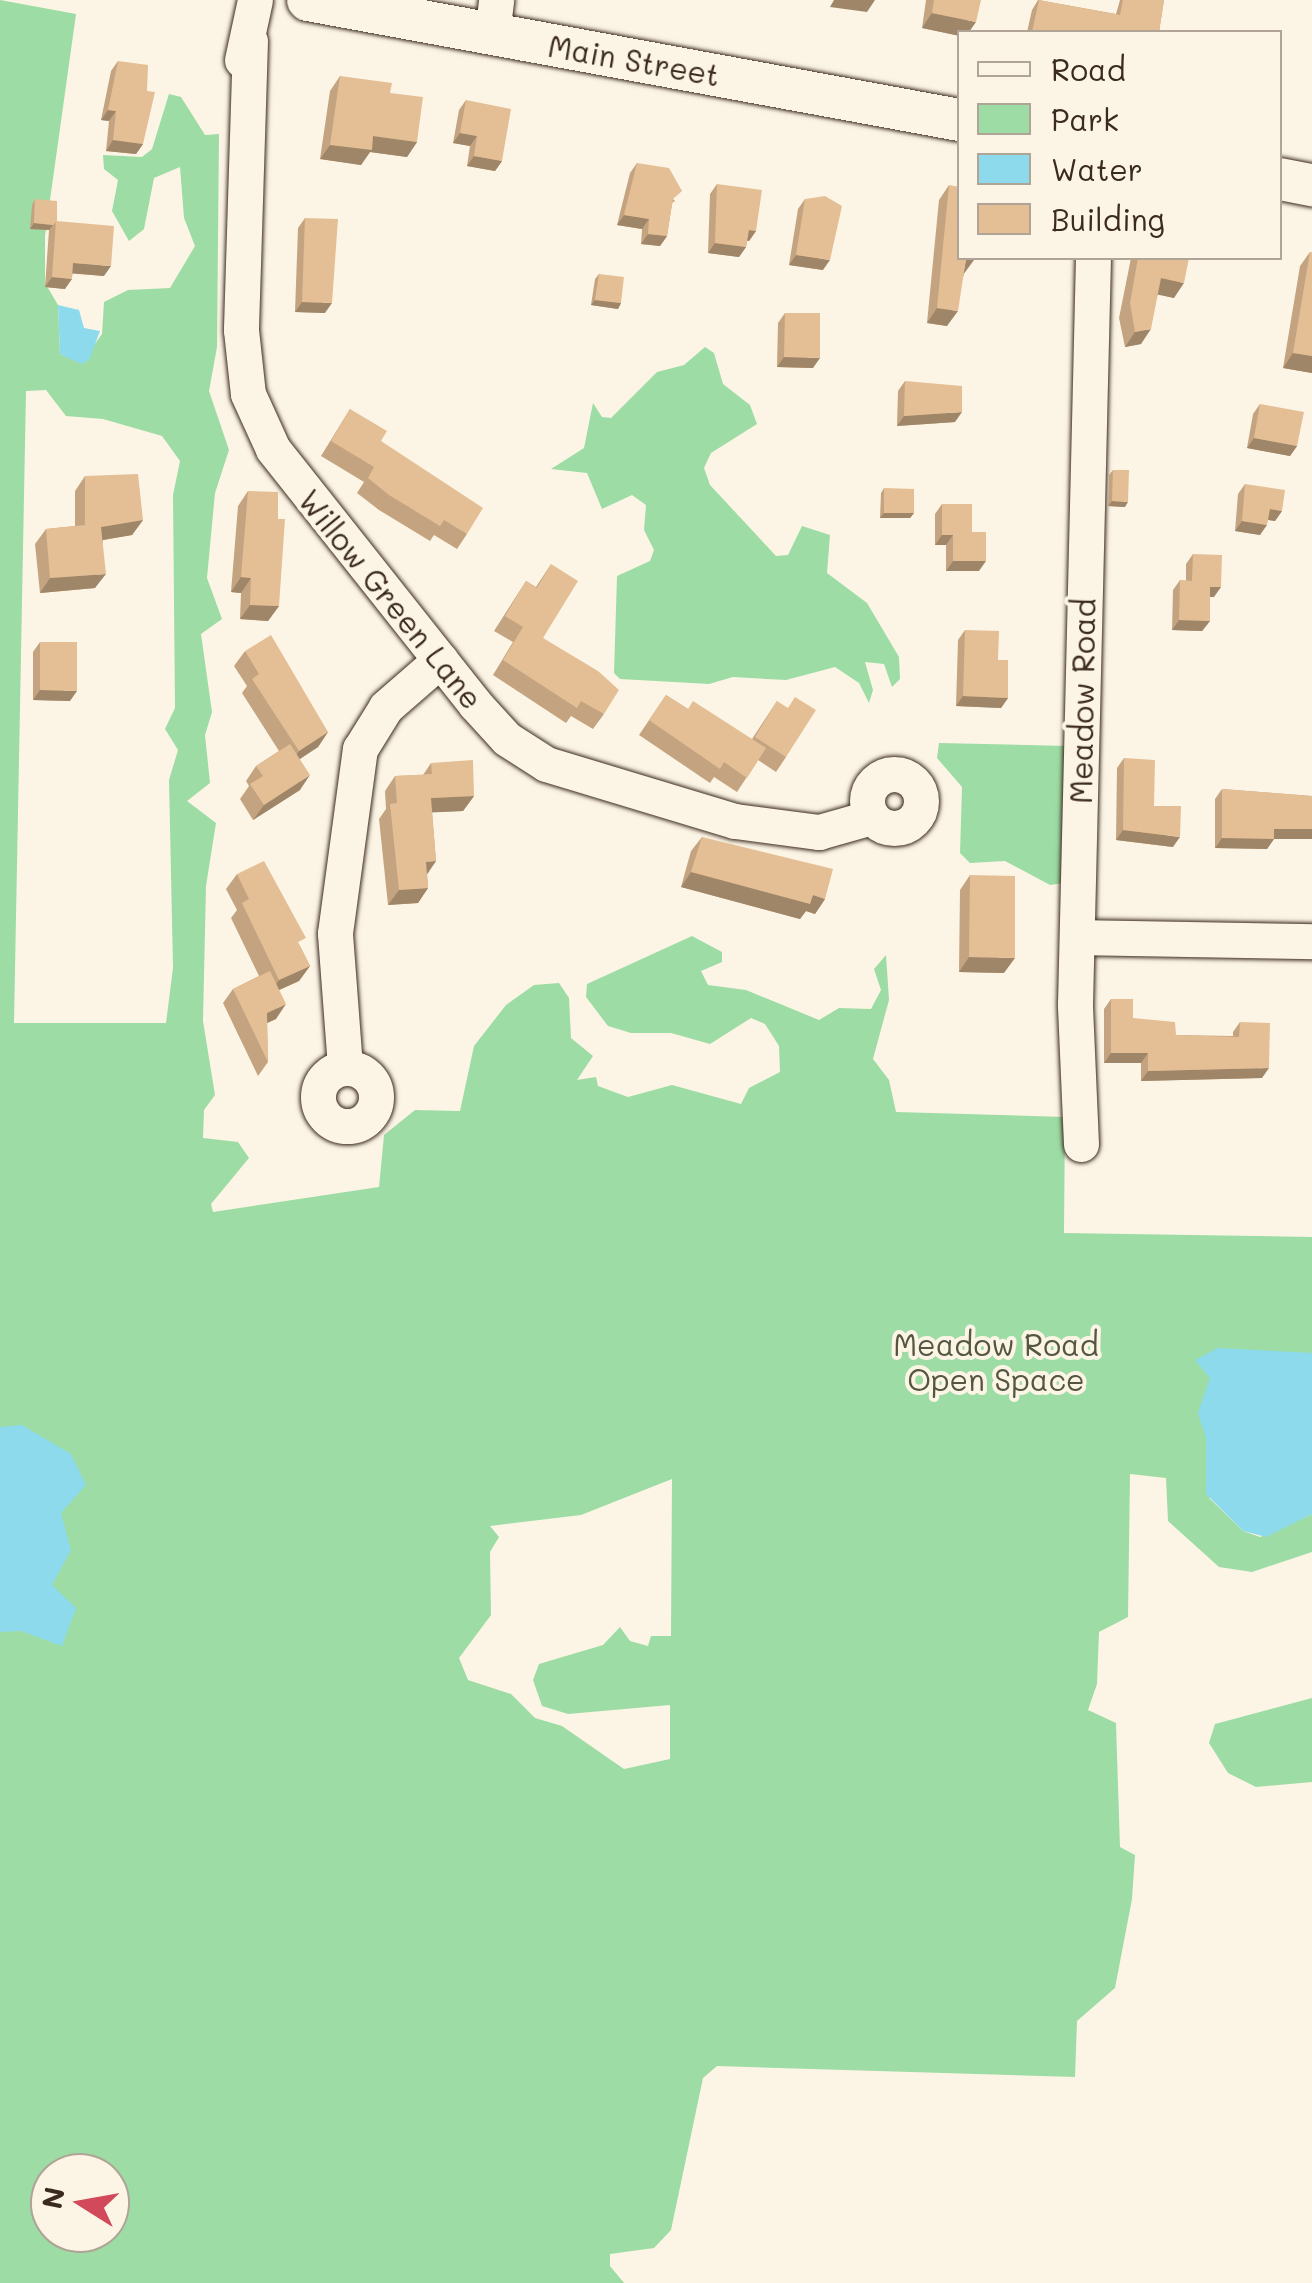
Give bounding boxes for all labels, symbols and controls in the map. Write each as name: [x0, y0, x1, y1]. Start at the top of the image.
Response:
street label: Main Street: [545, 27, 723, 93]
legend: [957, 30, 1282, 260]
text: Road: [1051, 49, 1126, 89]
text: Park: [1051, 99, 1119, 139]
text: Water: [1051, 149, 1143, 189]
text: Building: [1051, 199, 1165, 239]
street label: Willow Green Lane: [292, 482, 490, 716]
street label: Meadow Road: [1062, 598, 1102, 804]
park label: Meadow Road Open Space: [893, 1326, 1099, 1396]
north arrow: [30, 2153, 130, 2253]
text: N: [33, 2184, 72, 2212]

